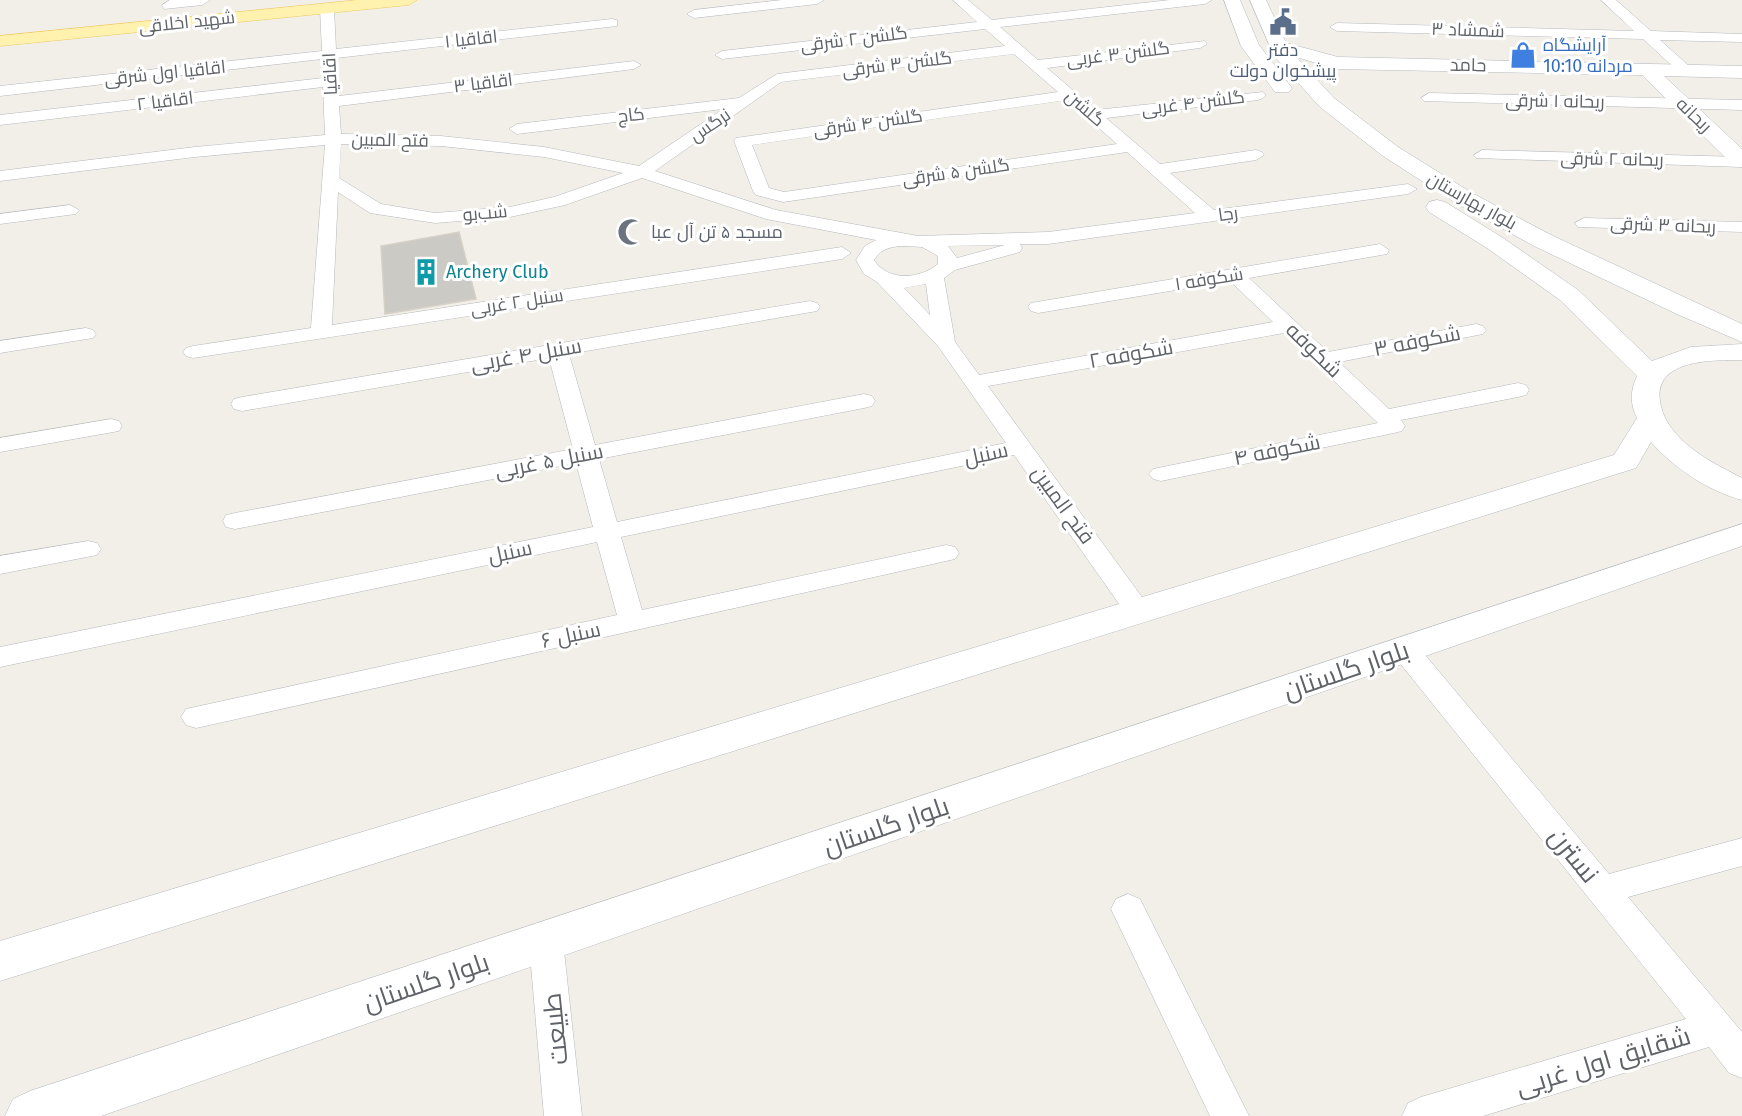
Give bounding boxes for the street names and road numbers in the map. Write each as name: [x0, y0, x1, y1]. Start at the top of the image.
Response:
street label: شهید اخلاقی: [138, 6, 236, 38]
street label: شمشاد ۳: [1431, 18, 1505, 42]
street label: گلشن ۲ شرقی: [799, 22, 909, 56]
street label: اقاقیا ۱: [444, 25, 498, 53]
street label: گلشن ۳ غربی: [1065, 37, 1171, 71]
street label: گلشن ۳ شرقی: [841, 46, 953, 82]
street label: اقاقیا: [318, 52, 342, 96]
street label: حامد: [1450, 54, 1486, 76]
street label: اقاقیا اول شرقی: [103, 56, 227, 90]
street label: اقاقیا ۳: [452, 68, 514, 98]
street label: گلشن: [1061, 85, 1109, 131]
street label: گلشن ۴ غربی: [1140, 86, 1246, 120]
street label: اقاقیا ۲: [135, 87, 195, 115]
street label: ریحانه ۱ شرقی: [1505, 89, 1605, 113]
street label: ریحانه: [1672, 93, 1716, 137]
street label: کاج: [616, 102, 646, 129]
street label: نرگس: [685, 103, 735, 147]
street label: گلشن ۴ شرقی: [812, 104, 924, 142]
street label: فتح المبین: [351, 128, 429, 153]
street label: ریحانه ۲ شرقی: [1560, 147, 1664, 171]
street label: گلشن ۵ شرقی: [901, 154, 1011, 190]
street label: بلوار بهارستان: [1423, 167, 1521, 235]
street label: شب‌بو: [462, 200, 508, 226]
street label: رجا: [1217, 202, 1239, 226]
street label: ریحانه ۳ شرقی: [1610, 212, 1716, 238]
street label: شکوفه ۱: [1173, 263, 1245, 295]
street label: سنبل ۲ غربی: [469, 284, 565, 320]
street label: شکوفه: [1280, 317, 1348, 383]
street label: شکوفه ۳: [1371, 320, 1463, 362]
street label: سنبل ۴ غربی: [468, 332, 584, 378]
street label: شکوفه ۲: [1087, 334, 1175, 374]
street label: شکوفه ۴: [1231, 429, 1323, 471]
street label: سنبل: [962, 437, 1010, 471]
street label: سنبل ۵ غربی: [493, 438, 605, 484]
street label: فتح المبین: [1025, 461, 1100, 550]
street label: سنبل: [486, 535, 534, 569]
street label: سنبل ۶: [539, 616, 603, 654]
street label: بلوار گلستان: [1279, 634, 1413, 706]
street label: بلوار گلستان: [819, 790, 953, 862]
street label: نسترن: [1542, 821, 1605, 889]
street label: بلوار گلستان: [359, 946, 493, 1018]
street label: طبیعت: [536, 991, 575, 1067]
street label: شقایق اول غربی: [1512, 1020, 1694, 1103]

